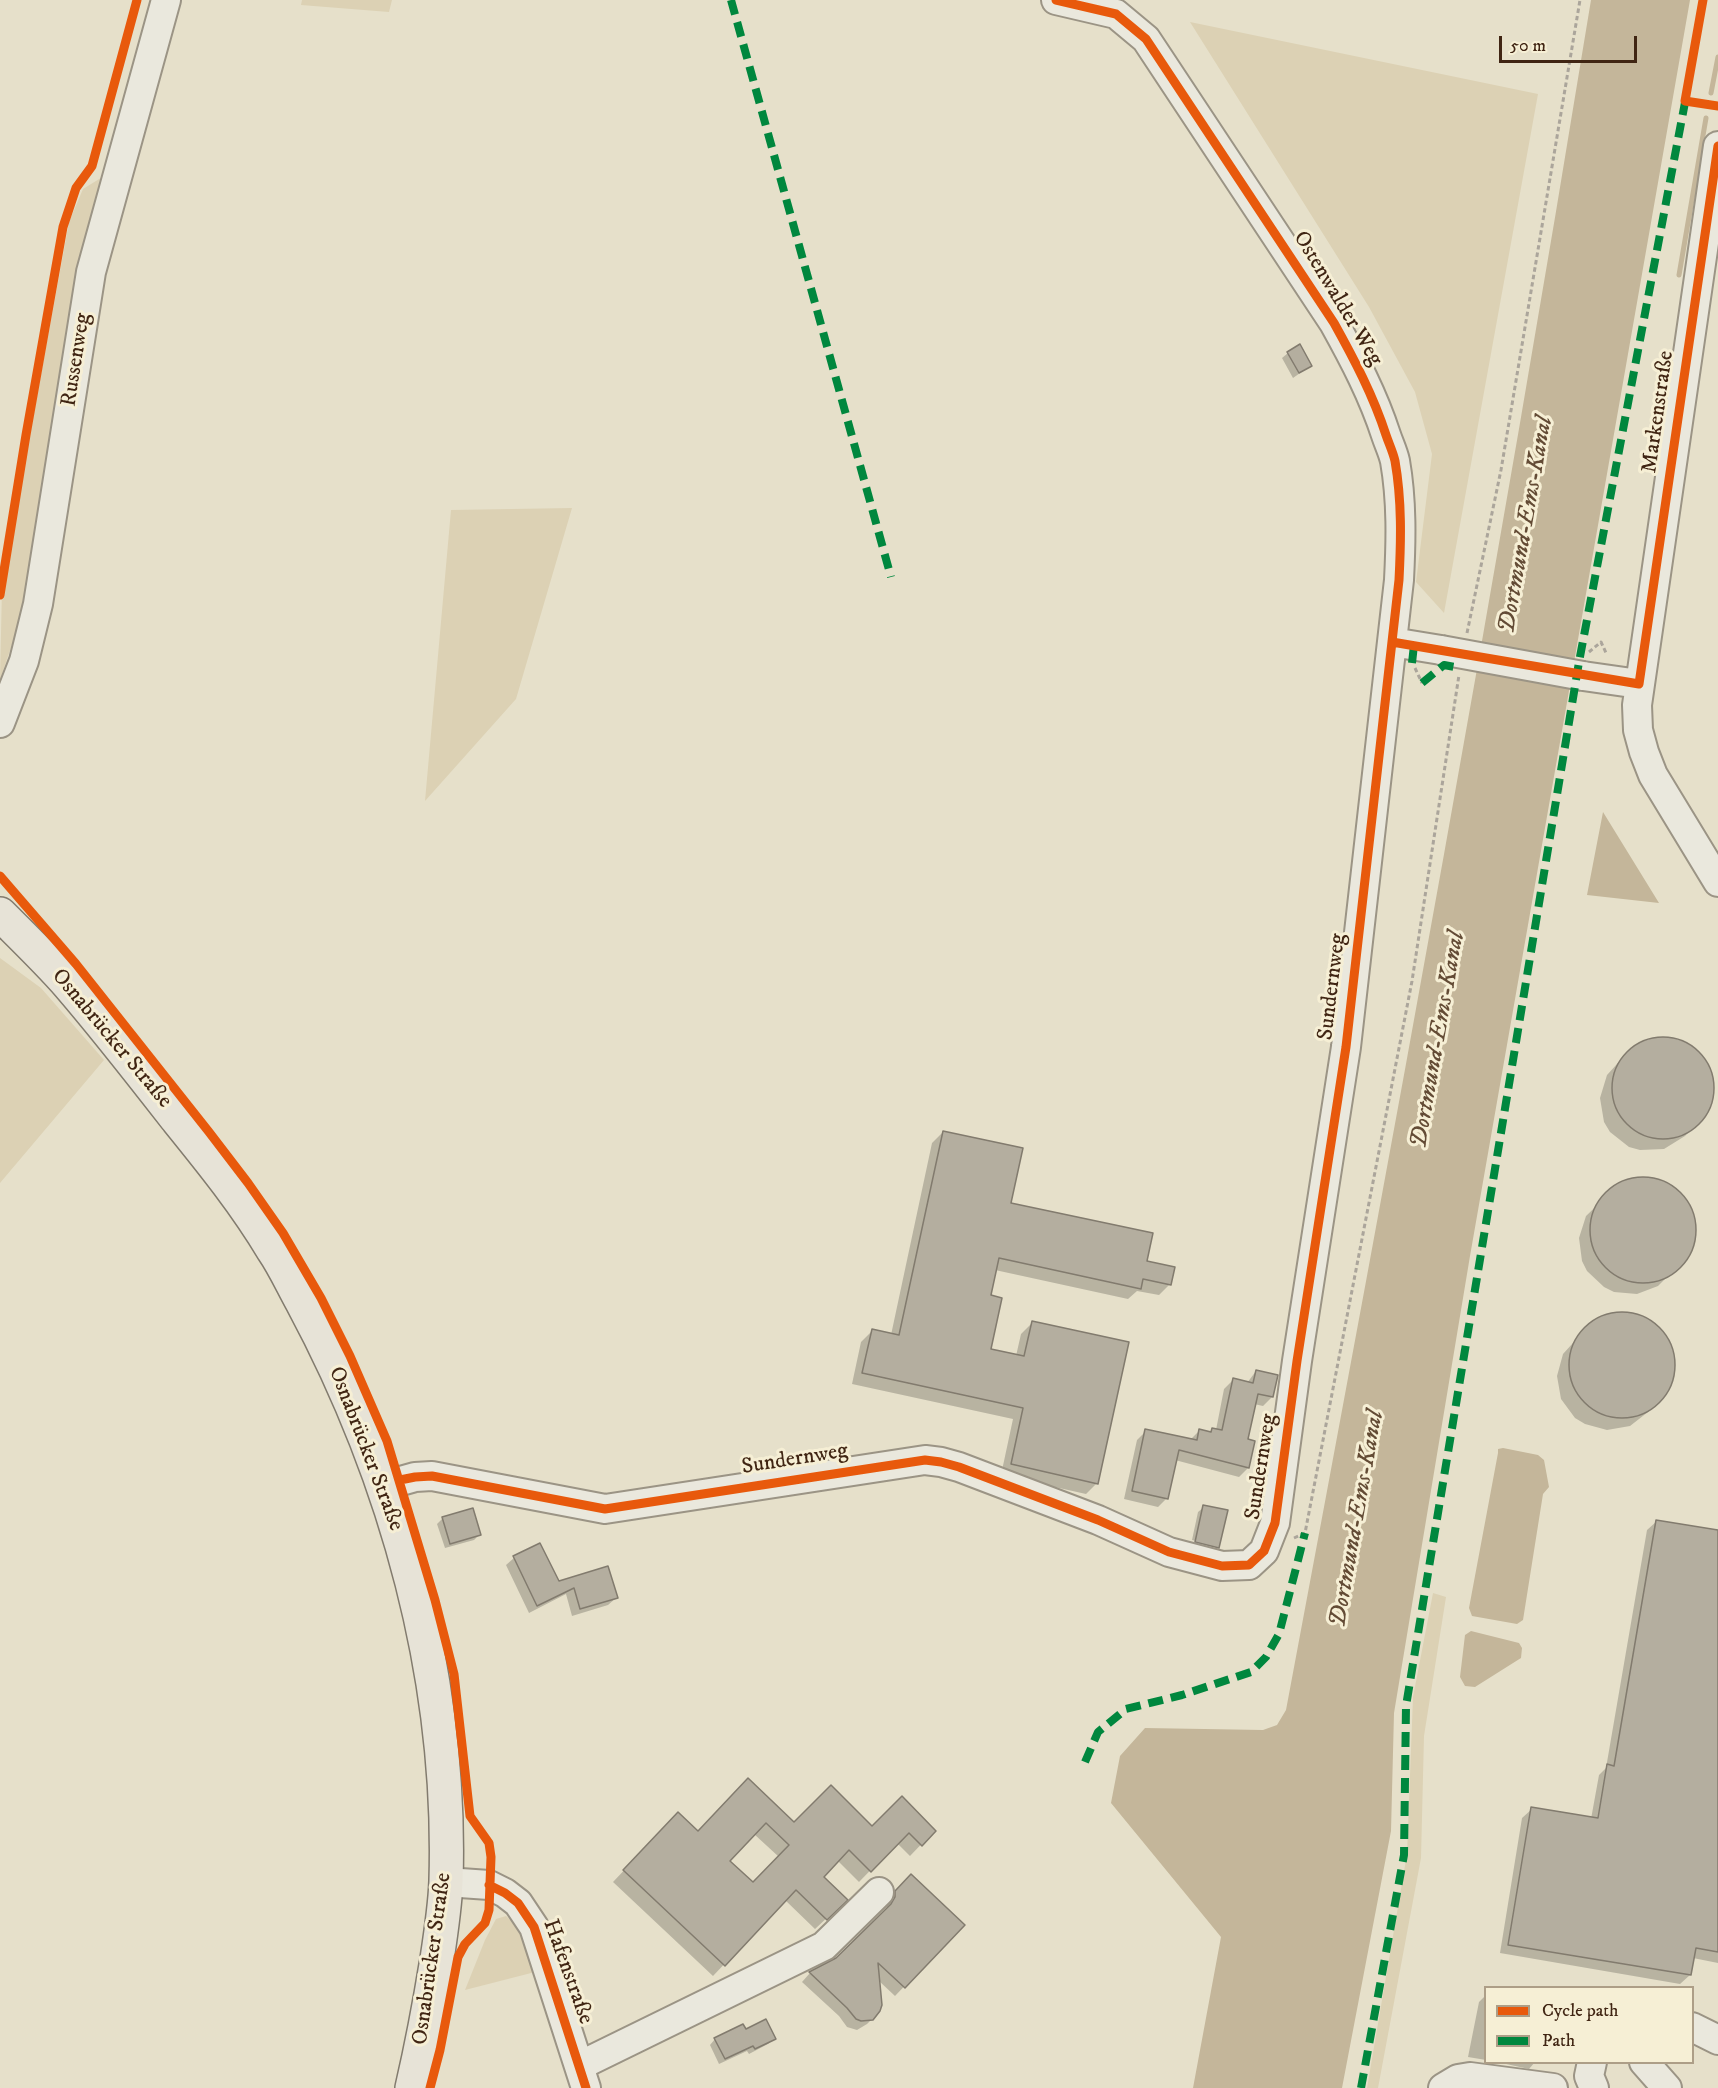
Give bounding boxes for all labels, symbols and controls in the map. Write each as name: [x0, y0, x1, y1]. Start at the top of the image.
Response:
scale bar: [1502, 24, 1640, 62]
text: 50 m: [1510, 35, 1546, 57]
street label: Ostenwalder Weg: [1286, 227, 1388, 371]
street label: Russenweg: [57, 311, 97, 409]
street label: Markenstraße: [1637, 349, 1681, 475]
water label: Dortmund-Ems-Kanal: [1494, 414, 1560, 636]
water label: Dortmund-Ems-Kanal: [1406, 929, 1472, 1151]
street label: Sundernweg: [1313, 932, 1353, 1042]
street label: Osnabrücker Straße: [45, 964, 177, 1114]
street label: Osnabrücker Straße: [322, 1363, 408, 1535]
water label: Dortmund-Ems-Kanal: [1325, 1408, 1391, 1630]
street label: Sundernweg: [1241, 1412, 1283, 1522]
street label: Sundernweg: [740, 1439, 850, 1481]
street label: Osnabrücker Straße: [408, 1871, 458, 2047]
street label: Hafenstraße: [536, 1916, 598, 2028]
legend: [1484, 1986, 1694, 2064]
text: Cycle path: [1542, 2000, 1619, 2022]
text: Path: [1542, 2030, 1575, 2052]

